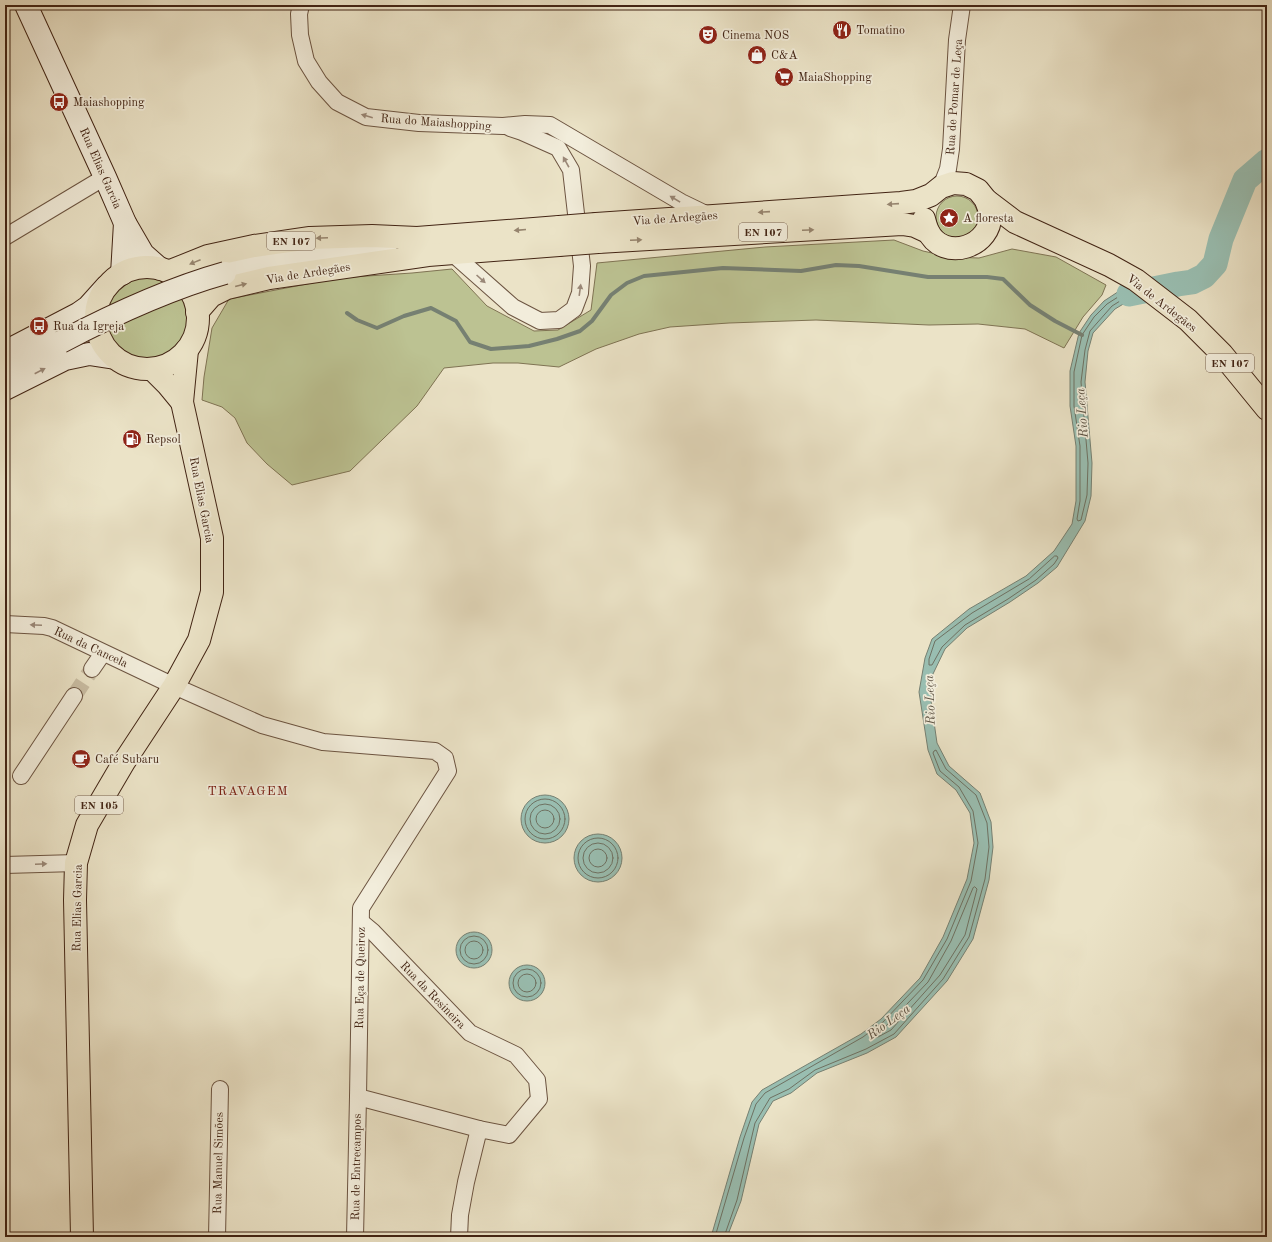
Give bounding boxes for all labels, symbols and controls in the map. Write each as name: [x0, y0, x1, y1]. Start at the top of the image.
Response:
restaurant icon: Tomatino: [831, 19, 853, 41]
theatre icon: Cinema NOS: [697, 24, 719, 46]
place label: Tomatino: [856, 25, 905, 37]
place label: Cinema NOS: [722, 30, 789, 42]
street label: Rua de Pomar de Leça: [945, 38, 965, 156]
shop icon: C&A: [746, 44, 768, 66]
place label: C&A: [771, 50, 798, 62]
supermarket icon: MaiaShopping: [773, 66, 795, 88]
place label: MaiaShopping: [798, 72, 872, 84]
bus stop icon: Maiashopping: [48, 91, 70, 113]
place label: Maiashopping: [73, 97, 145, 109]
one-way arrow: [360, 113, 372, 119]
street label: Rua do Maiashopping: [380, 113, 492, 133]
street label: Rua Elias Garcia: [77, 126, 123, 211]
one-way arrow: [563, 156, 569, 168]
one-way arrow: [669, 195, 681, 202]
one-way arrow: [887, 200, 899, 207]
place icon: A floresta: [938, 207, 960, 229]
one-way arrow: [758, 209, 770, 216]
street label: Via de Ardegães: [632, 210, 718, 228]
place label: A floresta: [963, 213, 1014, 225]
road number: EN 107: [739, 223, 787, 241]
one-way arrow: [802, 226, 814, 233]
one-way arrow: [514, 227, 526, 233]
road number: EN 107: [267, 232, 315, 250]
one-way arrow: [315, 235, 328, 241]
one-way arrow: [630, 237, 642, 244]
one-way arrow: [188, 259, 200, 265]
street label: Via de Ardegães: [265, 261, 351, 287]
street label: Via de Ardegães: [1124, 273, 1199, 335]
one-way arrow: [476, 275, 487, 284]
one-way arrow: [235, 282, 247, 288]
one-way arrow: [577, 284, 583, 296]
bus stop icon: Rua da Igreja: [28, 315, 50, 337]
place label: Rua da Igreja: [53, 321, 124, 333]
road number: EN 107: [1206, 354, 1254, 372]
one-way arrow: [34, 368, 46, 375]
water label: Rio Leça: [1074, 387, 1091, 439]
fuel station icon: Repsol: [121, 428, 143, 450]
place label: Repsol: [146, 434, 181, 446]
street label: Rua Elias Garcia: [187, 456, 215, 544]
one-way arrow: [30, 622, 42, 629]
street label: Rua da Cancela: [52, 626, 130, 670]
water label: Rio Leça: [923, 675, 938, 726]
cafe icon: Café Subaru: [70, 748, 92, 770]
place label: Café Subaru: [95, 754, 160, 766]
district label: TRAVAGEM: [207, 785, 289, 798]
road number: EN 105: [75, 796, 123, 814]
one-way arrow: [35, 861, 48, 867]
street label: Rua Elias Garcia: [71, 864, 85, 952]
street label: Rua Eça de Queiroz: [354, 927, 368, 1029]
street label: Rua da Resineira: [397, 960, 467, 1032]
water label: Rio Leça: [864, 1002, 913, 1043]
street label: Rua Manuel Simões: [212, 1112, 226, 1214]
street label: Rua de Entrecampos: [350, 1113, 364, 1221]

